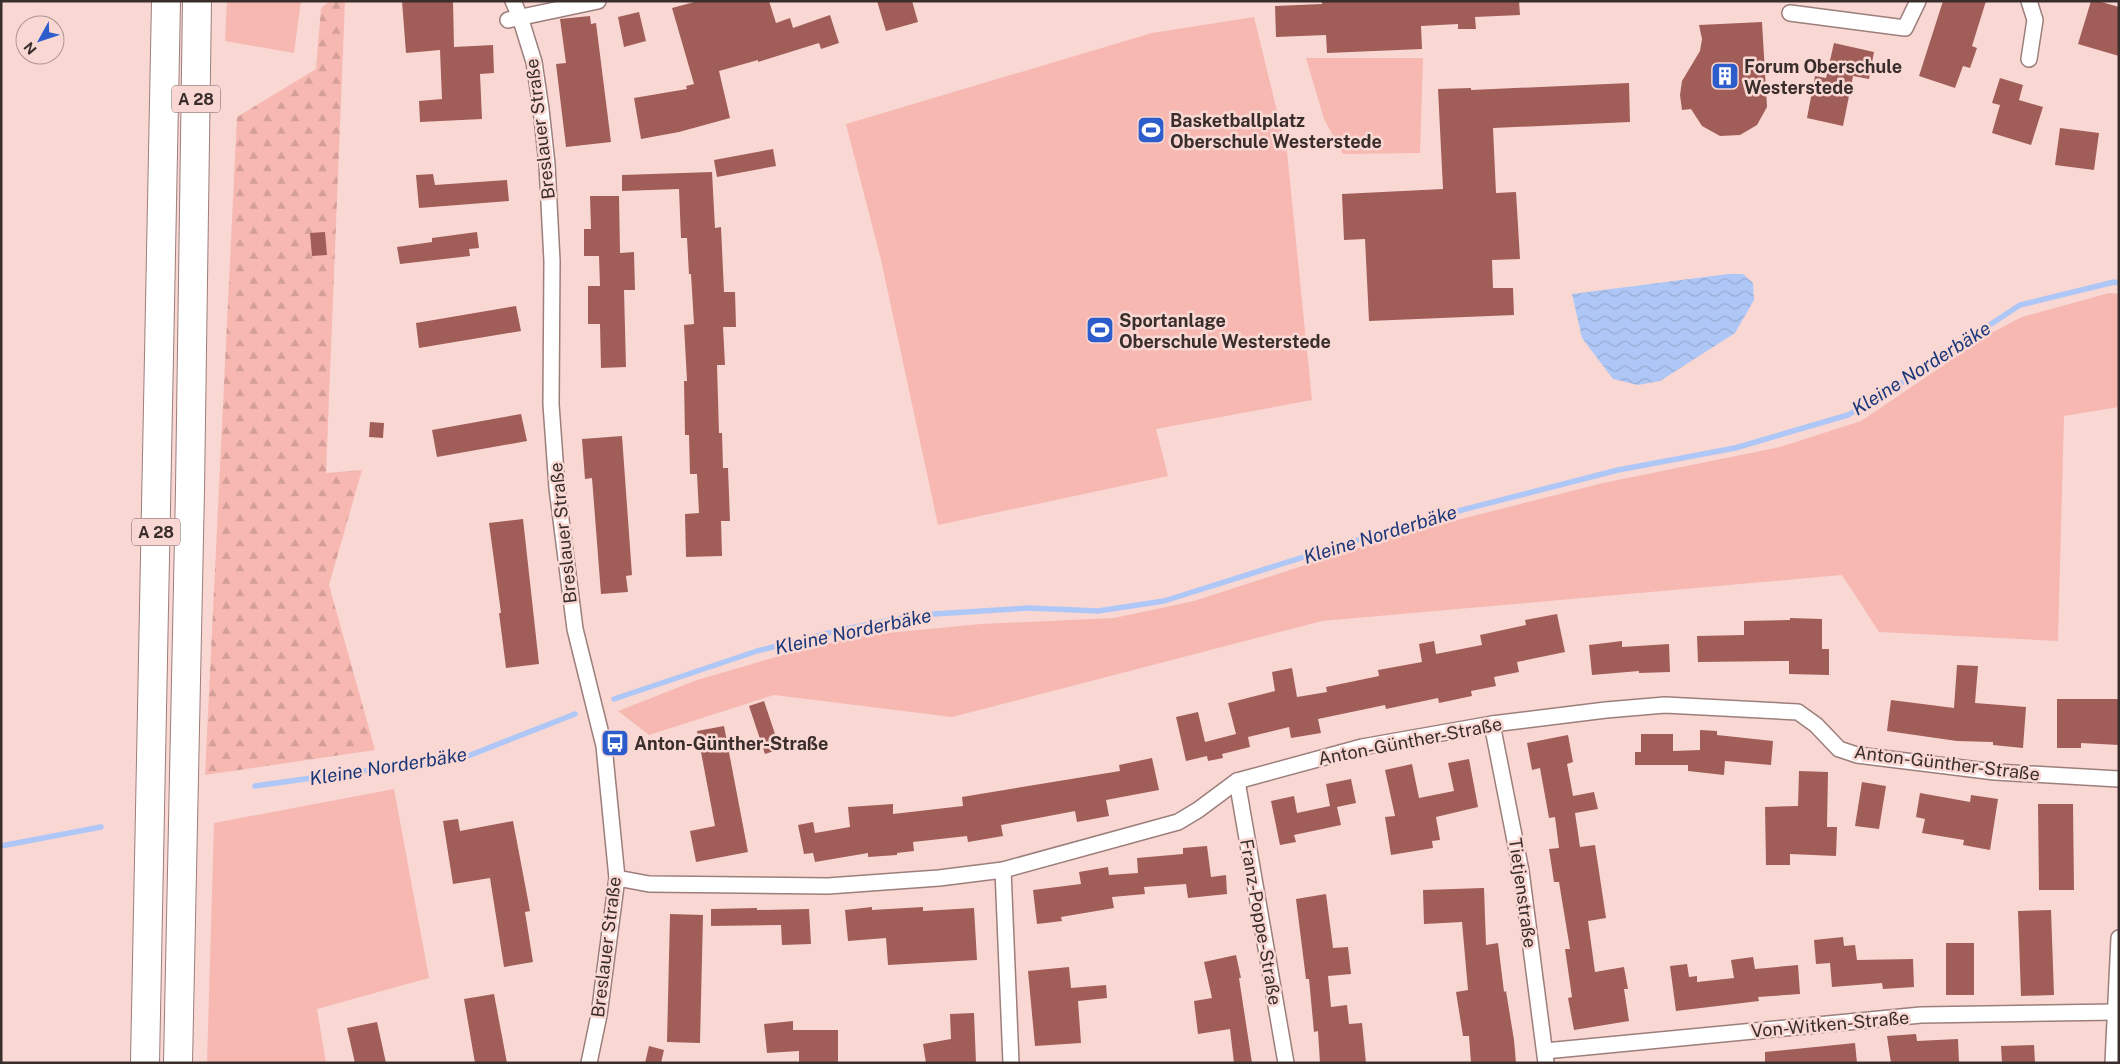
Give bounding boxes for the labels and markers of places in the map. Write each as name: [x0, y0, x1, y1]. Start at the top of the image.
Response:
place label: Forum Oberschule Westerstede: [1744, 56, 1902, 98]
building icon: Forum Oberschule Westerstede: [1710, 61, 1740, 91]
place label: Basketballplatz Oberschule Westerstede: [1170, 110, 1382, 152]
sports icon: Basketballplatz Oberschule Westerstede: [1136, 115, 1166, 145]
place label: Sportanlage Oberschule Westerstede: [1119, 310, 1331, 352]
sports icon: Sportanlage Oberschule Westerstede: [1085, 315, 1115, 345]
bus stop icon: Anton-Günther-Straße: [600, 728, 630, 758]
place label: Anton-Günther-Straße: [634, 733, 829, 754]

